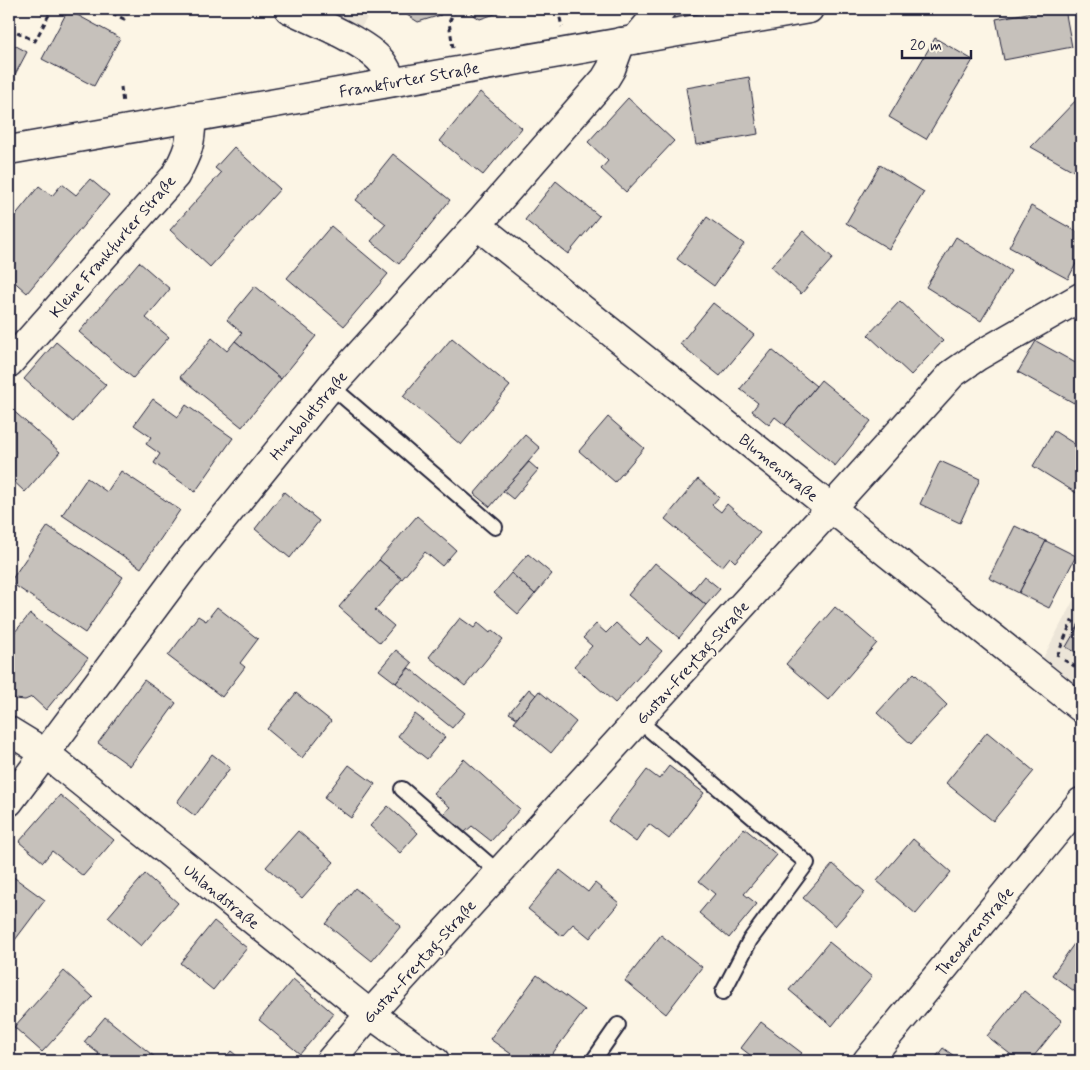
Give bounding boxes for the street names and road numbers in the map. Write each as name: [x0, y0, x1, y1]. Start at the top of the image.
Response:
street label: Frankfurter Straße: [338, 58, 481, 103]
street label: Kleine Frankfurter Straße: [45, 171, 181, 323]
street label: Humboldtstraße: [266, 367, 353, 465]
street label: Blumenstraße: [734, 430, 822, 507]
street label: Gustav-Freytag-Straße: [632, 597, 755, 730]
street label: Uhlandstraße: [178, 860, 264, 935]
street label: Theodorenstraße: [931, 883, 1019, 981]
street label: Gustav-Freytag-Straße: [359, 896, 482, 1029]

